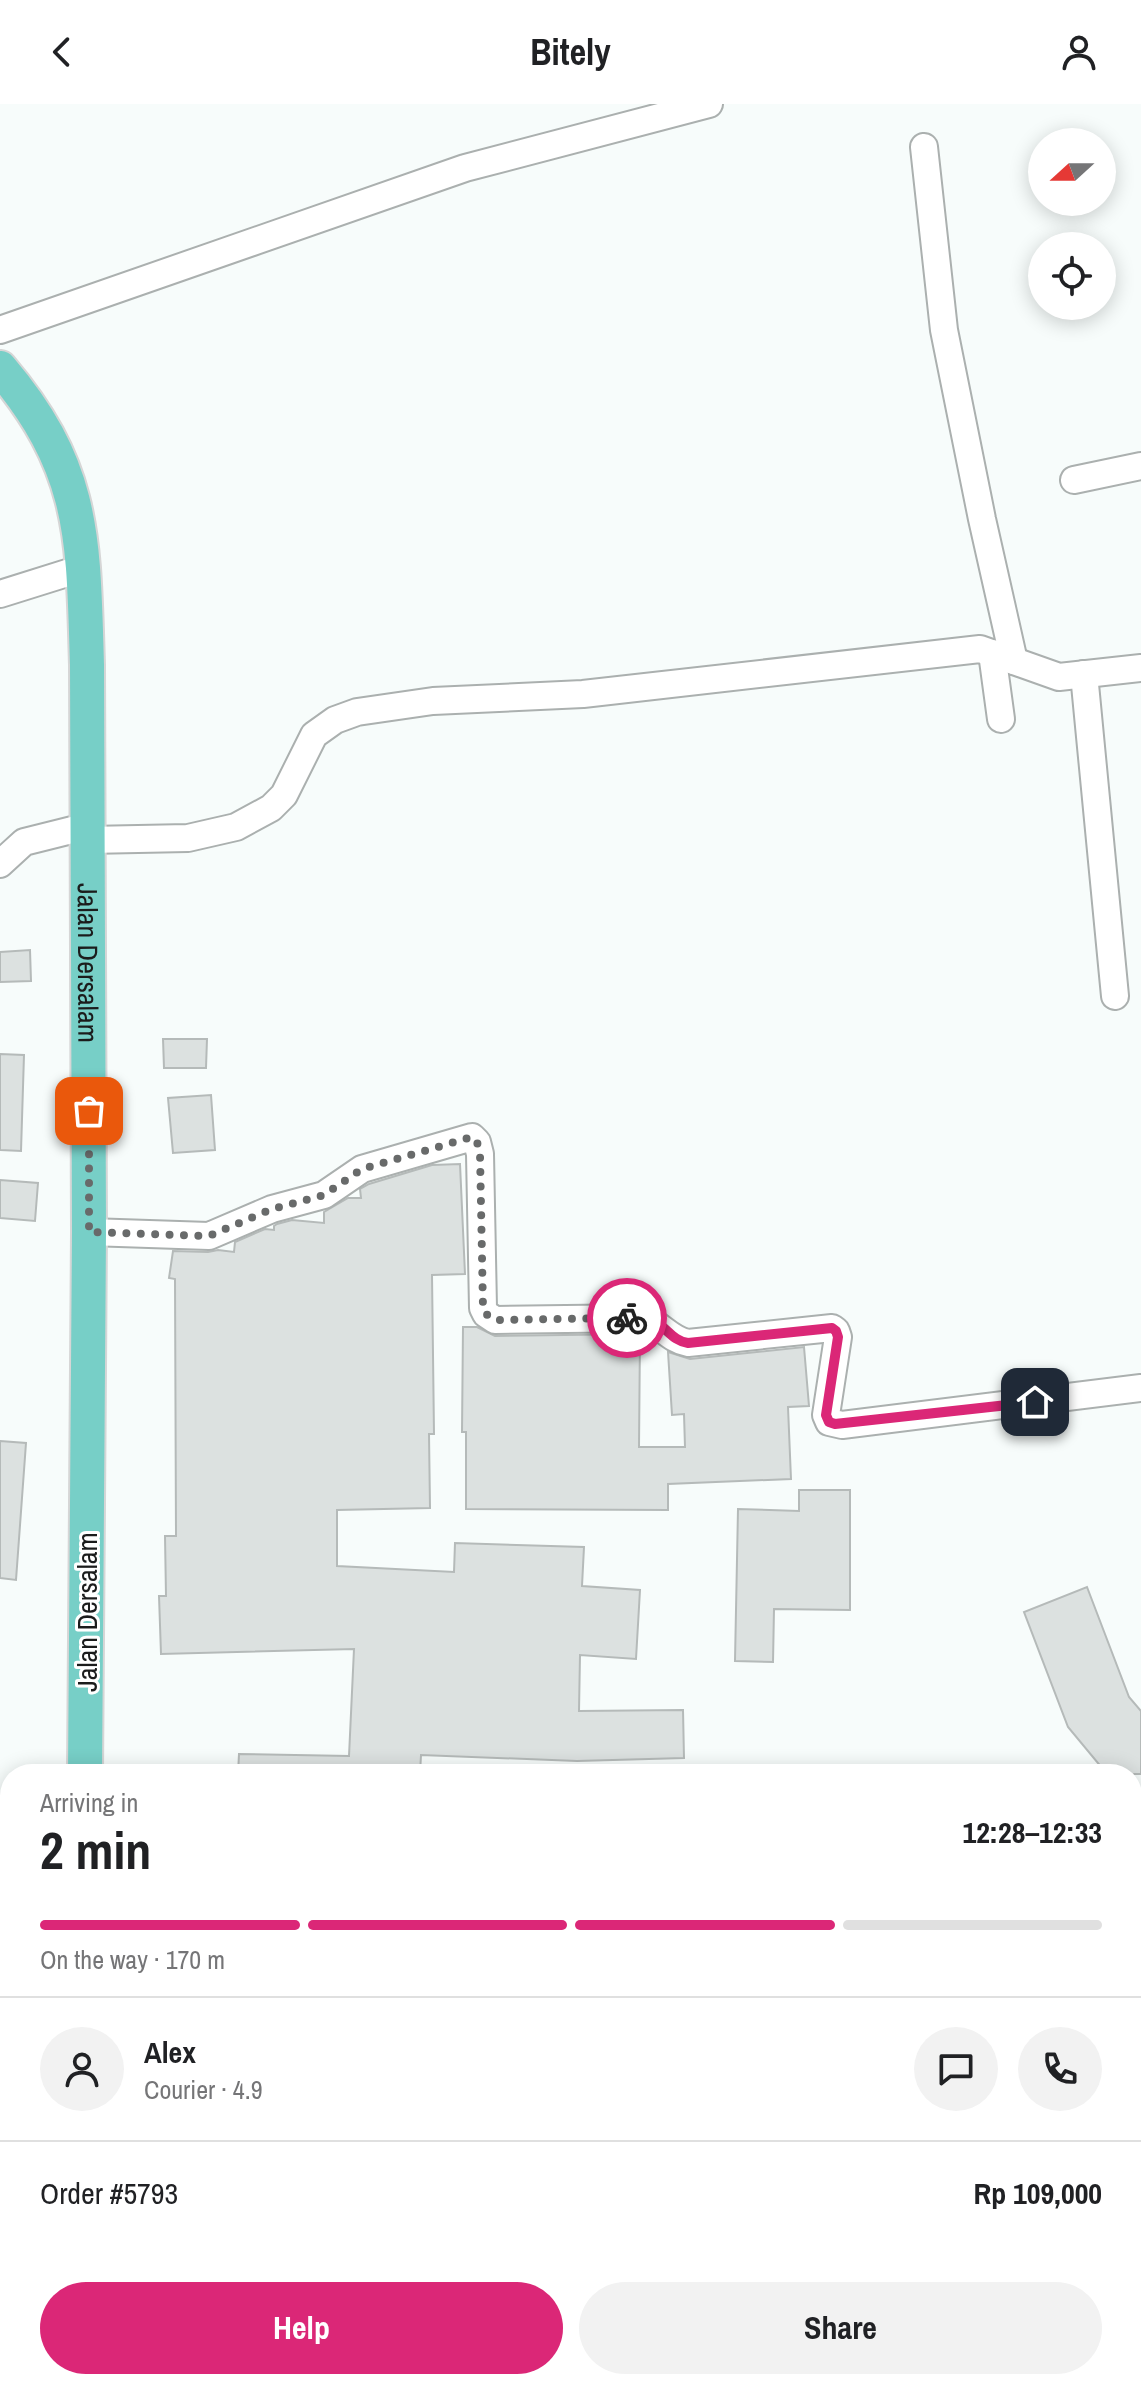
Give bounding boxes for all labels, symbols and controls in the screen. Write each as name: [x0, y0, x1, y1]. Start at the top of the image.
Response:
text: Bitely: [530, 28, 611, 76]
icon: back: [40, 30, 84, 74]
icon: person: [1057, 30, 1101, 74]
north arrow: [1028, 128, 1116, 216]
map controls: [1028, 128, 1116, 320]
button: locate: [1028, 232, 1116, 320]
street label: Jalan Dersalam: [69, 883, 107, 1043]
pin: [55, 1077, 123, 1145]
icon: bag: [67, 1089, 111, 1133]
courier: [587, 1278, 667, 1358]
icon: bike: [605, 1296, 649, 1340]
pin: [1001, 1368, 1069, 1436]
icon: home: [1013, 1380, 1057, 1424]
street label: Jalan Dersalam: [68, 1532, 106, 1692]
text: Arriving in: [40, 1785, 138, 1820]
text: 12:28–12:33: [963, 1812, 1102, 1852]
text: 2 min: [40, 1815, 151, 1885]
text: On the way · 170 m: [40, 1942, 225, 1977]
button: person: [40, 2027, 124, 2111]
button: chat: [914, 2027, 998, 2111]
button: phone: [1018, 2027, 1102, 2111]
text: Alex: [144, 2032, 196, 2072]
text: Courier · 4.9: [144, 2072, 263, 2107]
text: Order #5793: [40, 2173, 178, 2213]
text: Rp 109,000: [973, 2173, 1102, 2213]
button: Help: [40, 2282, 563, 2374]
button: Share: [579, 2282, 1102, 2374]

